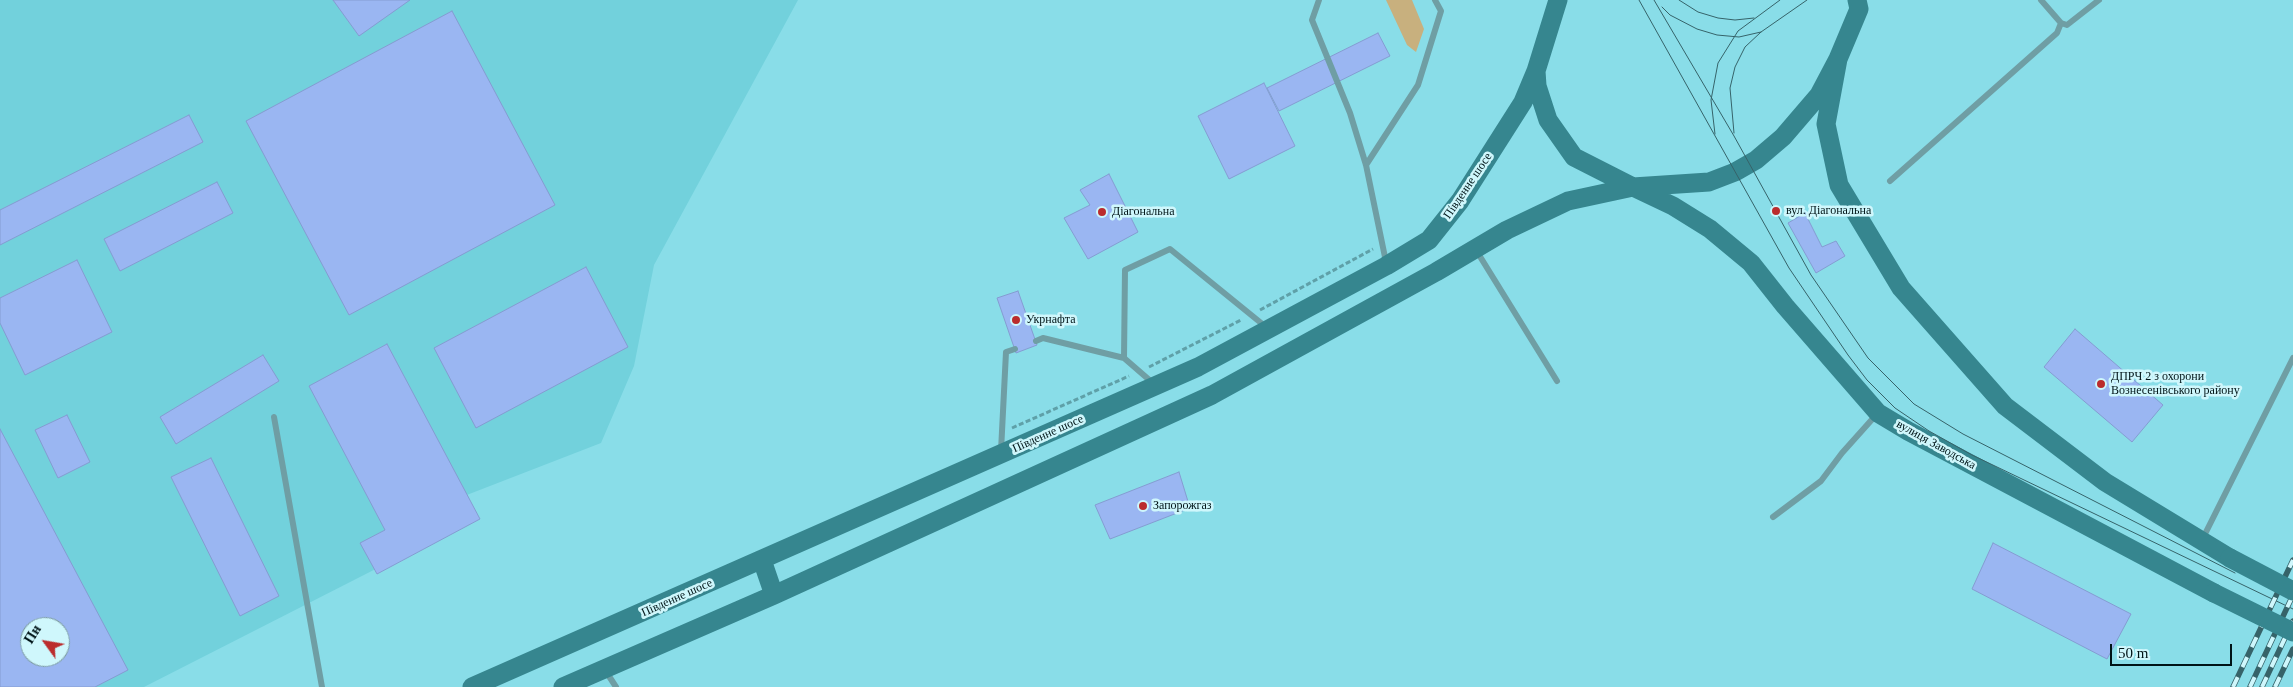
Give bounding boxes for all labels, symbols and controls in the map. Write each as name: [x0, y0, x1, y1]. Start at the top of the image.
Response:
street label: Південне шосе: [1441, 150, 1495, 222]
place label: вул. Діагональна: [1786, 204, 1871, 218]
place label: Діагональна: [1112, 205, 1175, 219]
marker: вул. Діагональна: [1770, 205, 1782, 217]
marker: Діагональна: [1096, 206, 1108, 218]
place label: Укрнафта: [1026, 313, 1076, 327]
marker: Укрнафта: [1010, 314, 1022, 326]
place label: ДПРЧ 2 з охорони Вознесенівського району: [2111, 370, 2240, 398]
marker: ДПРЧ 2 з охорони Вознесенівського району: [2095, 378, 2107, 390]
street label: Південне шосе: [1010, 412, 1086, 456]
street label: вулиця Заводська: [1894, 417, 1978, 473]
place label: Запорожгаз: [1153, 499, 1212, 513]
marker: Запорожгаз: [1137, 500, 1149, 512]
street label: Південне шосе: [639, 576, 715, 620]
north arrow: [20, 617, 70, 667]
text: Пн: [21, 622, 44, 646]
scale bar: [2113, 634, 2236, 666]
text: 50 m: [2118, 645, 2148, 661]

